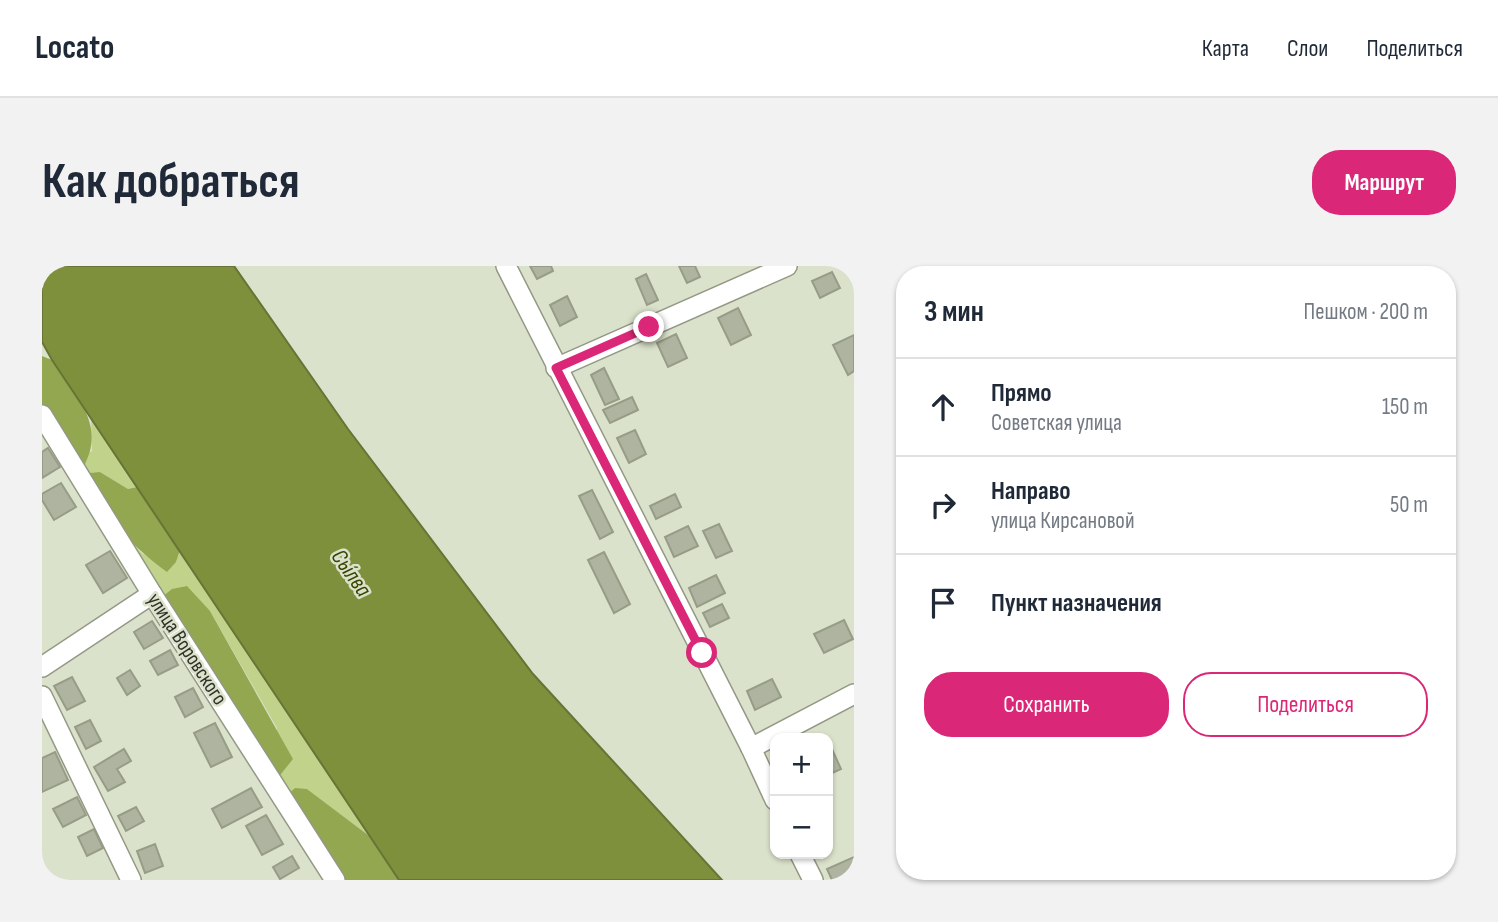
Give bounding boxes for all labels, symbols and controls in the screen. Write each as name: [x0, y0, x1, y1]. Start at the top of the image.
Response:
text: Locato: [35, 28, 114, 68]
text: Карта: [1202, 34, 1249, 63]
text: Слои: [1287, 34, 1328, 63]
text: Поделиться: [1366, 34, 1463, 63]
button: Маршрут: [1312, 150, 1456, 215]
text: Как добраться: [42, 153, 300, 212]
text: 3 мин: [924, 294, 984, 330]
text: Пешком · 200 m: [1304, 298, 1428, 326]
route end: [633, 311, 664, 342]
text: Прямо: [991, 378, 1052, 409]
icon: ahead: [924, 388, 962, 426]
text: 150 m: [1382, 393, 1428, 421]
text: Советская улица: [991, 409, 1122, 437]
text: Направо: [991, 476, 1070, 507]
icon: right: [924, 486, 962, 524]
text: 50 m: [1390, 491, 1428, 519]
text: улица Кирсановой: [991, 507, 1135, 535]
water label: Сы́лва: [325, 544, 378, 603]
icon: arrive: [924, 584, 962, 622]
street label: улица Воровского: [142, 588, 232, 710]
text: Пункт назначения: [991, 588, 1162, 619]
route start: [686, 637, 717, 668]
button: Сохранить: [924, 672, 1169, 737]
button: Поделиться: [1183, 672, 1428, 737]
map controls: [770, 733, 833, 859]
button: +: [770, 733, 833, 796]
button: −: [770, 796, 833, 859]

